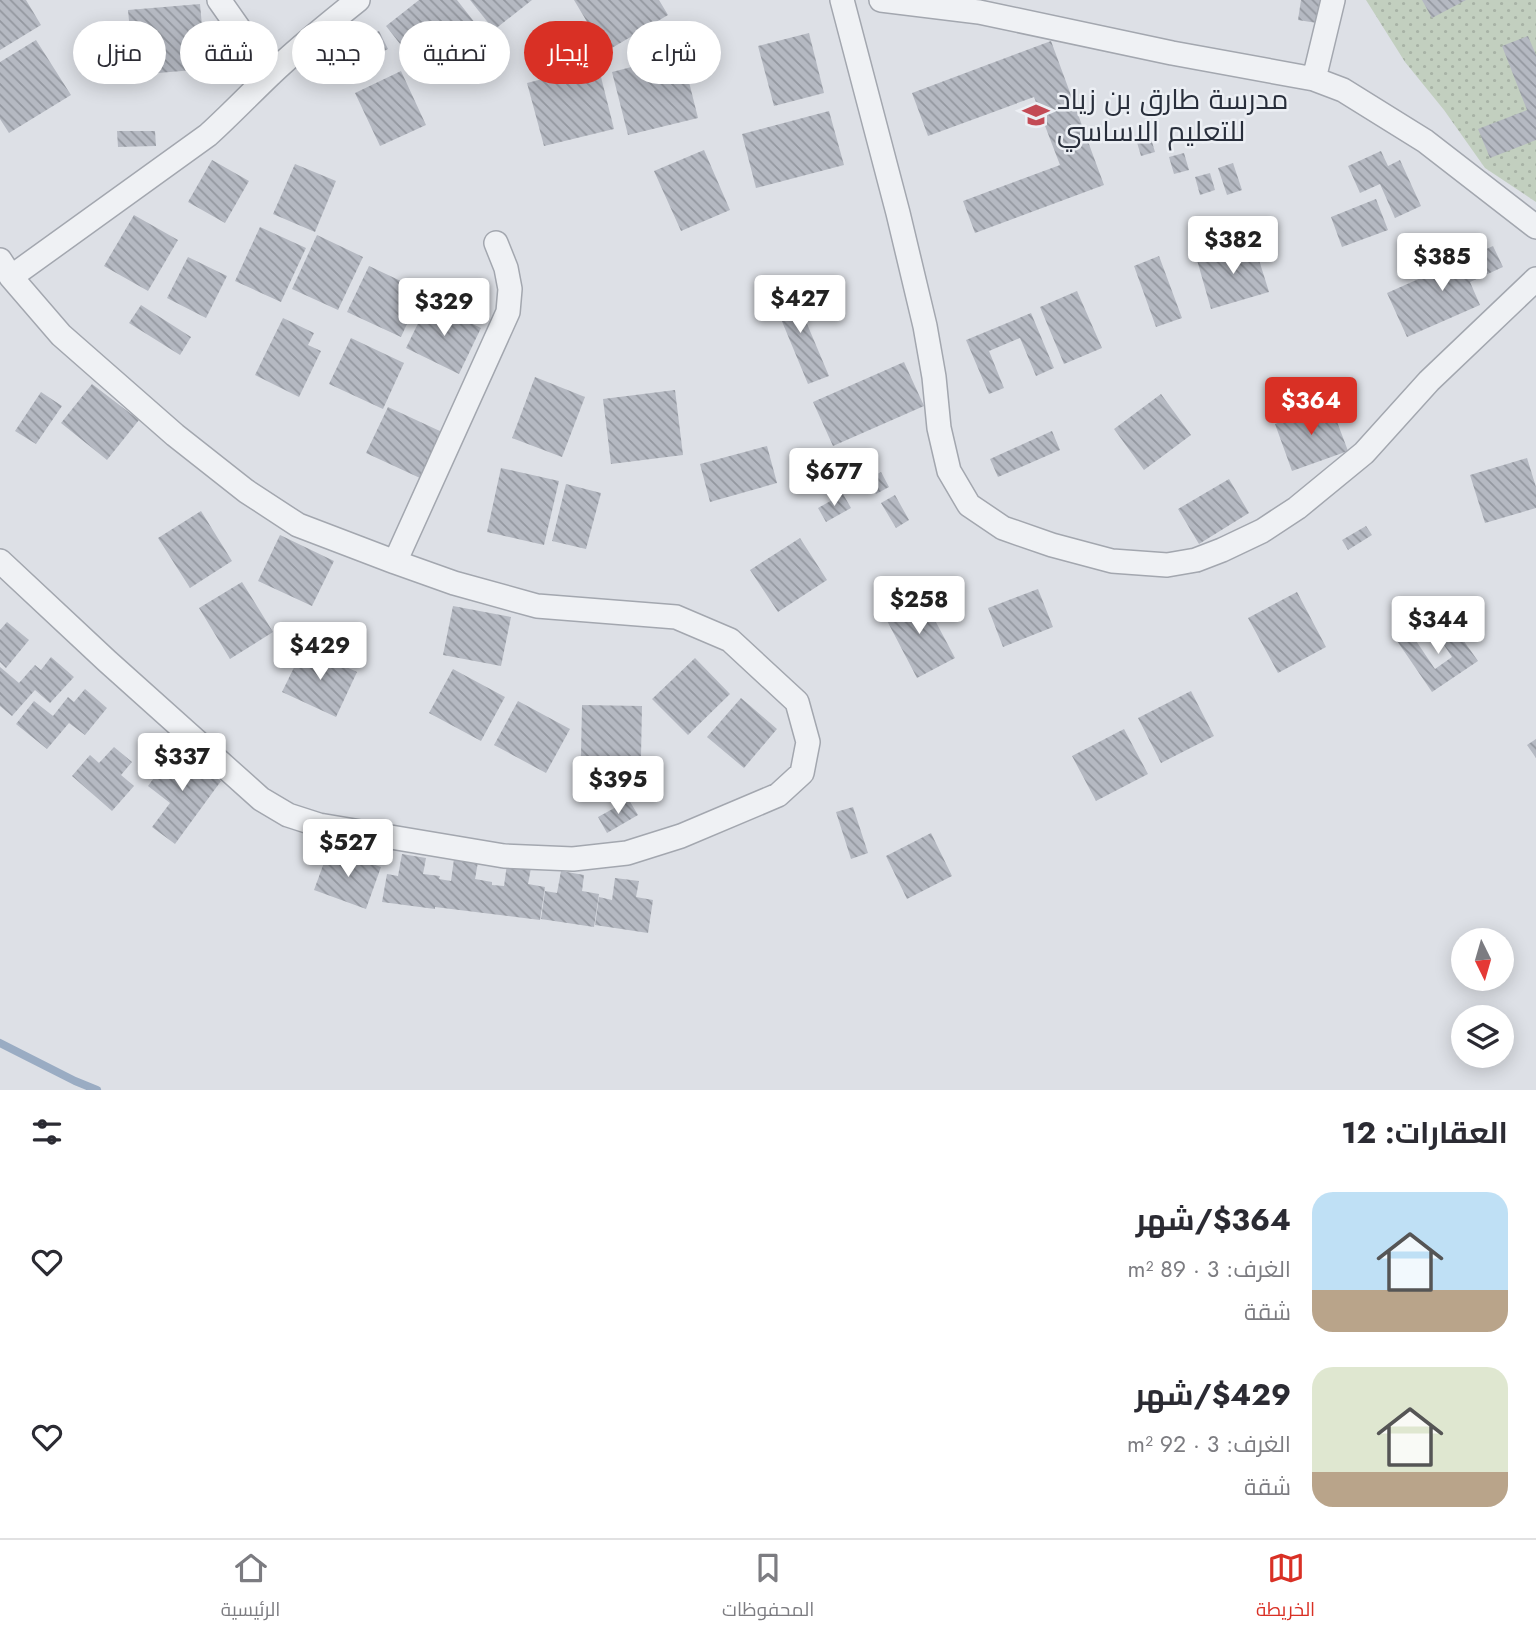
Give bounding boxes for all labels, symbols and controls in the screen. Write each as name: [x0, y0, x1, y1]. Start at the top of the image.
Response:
chip: منزل: [73, 21, 166, 84]
chip: شقة: [180, 21, 278, 84]
chip: جديد: [292, 21, 385, 84]
chip: تصفية: [399, 21, 510, 84]
chip: إيجار: [524, 21, 613, 84]
chip: شراء: [627, 21, 721, 84]
place label: مدرسة طارق بن زياد للتعليم الاساسي: [1057, 79, 1288, 152]
school or university icon: مدرسة طارق بن زياد للتعليم الاساسي: [1021, 100, 1051, 130]
pin: $382: [1192, 216, 1274, 276]
text: $382: [1204, 222, 1262, 256]
pin: $385: [1401, 233, 1483, 293]
text: $385: [1413, 239, 1471, 273]
pin: $427: [759, 276, 841, 335]
pin: $329: [403, 278, 485, 338]
text: $427: [770, 281, 830, 315]
text: $329: [414, 284, 474, 318]
pin: $364: [1270, 378, 1352, 437]
text: $364: [1281, 383, 1341, 417]
pin: $677: [793, 448, 875, 508]
text: $677: [805, 454, 863, 488]
pin: $258: [878, 576, 960, 636]
text: $258: [890, 582, 948, 616]
pin: $344: [1397, 596, 1479, 656]
text: $344: [1408, 602, 1468, 636]
pin: $429: [279, 622, 361, 682]
text: $429: [290, 628, 350, 662]
pin: $337: [141, 734, 223, 793]
text: $337: [154, 739, 210, 773]
pin: $395: [577, 756, 659, 816]
text: $395: [589, 762, 647, 796]
pin: $527: [307, 820, 389, 879]
text: $527: [319, 825, 377, 859]
north arrow: [1451, 928, 1514, 990]
map controls: [1451, 928, 1514, 1068]
button: layers: [1451, 1005, 1514, 1068]
text: العقارات: 12: [1341, 1111, 1508, 1154]
icon: filters: [28, 1113, 66, 1151]
text: $364/شهر: [1136, 1198, 1291, 1241]
icon: home: [1368, 1220, 1452, 1304]
icon: heart: [28, 1243, 66, 1281]
text: الغرف: 3 · 89 m²: [1128, 1252, 1291, 1286]
text: شقة: [1244, 1295, 1291, 1329]
text: $429/شهر: [1135, 1373, 1291, 1416]
icon: home: [1368, 1395, 1452, 1479]
icon: heart: [28, 1418, 66, 1456]
text: الغرف: 3 · 92 m²: [1127, 1427, 1291, 1461]
text: شقة: [1244, 1470, 1291, 1504]
tab: الرئيسية: [221, 1549, 280, 1627]
tab: المحفوظات: [722, 1549, 814, 1627]
tab: الخريطة: [1256, 1549, 1315, 1627]

